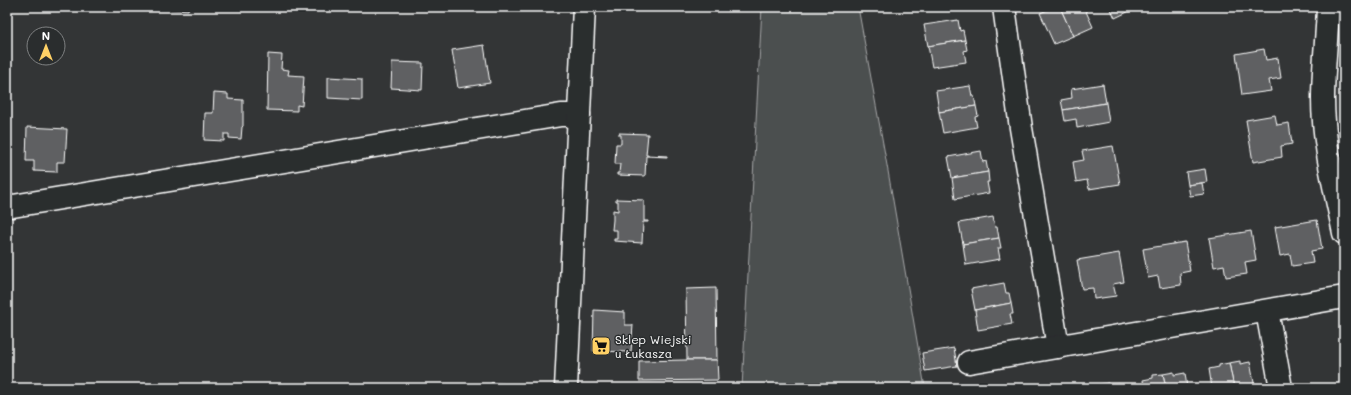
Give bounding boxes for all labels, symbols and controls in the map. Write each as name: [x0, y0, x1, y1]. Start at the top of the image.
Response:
north arrow: [26, 26, 66, 66]
text: N: [42, 28, 50, 43]
place label: Sklep Wiejski u Łukasza: [615, 331, 691, 361]
supermarket icon: Sklep Wiejski u Łukasza: [590, 335, 612, 357]

